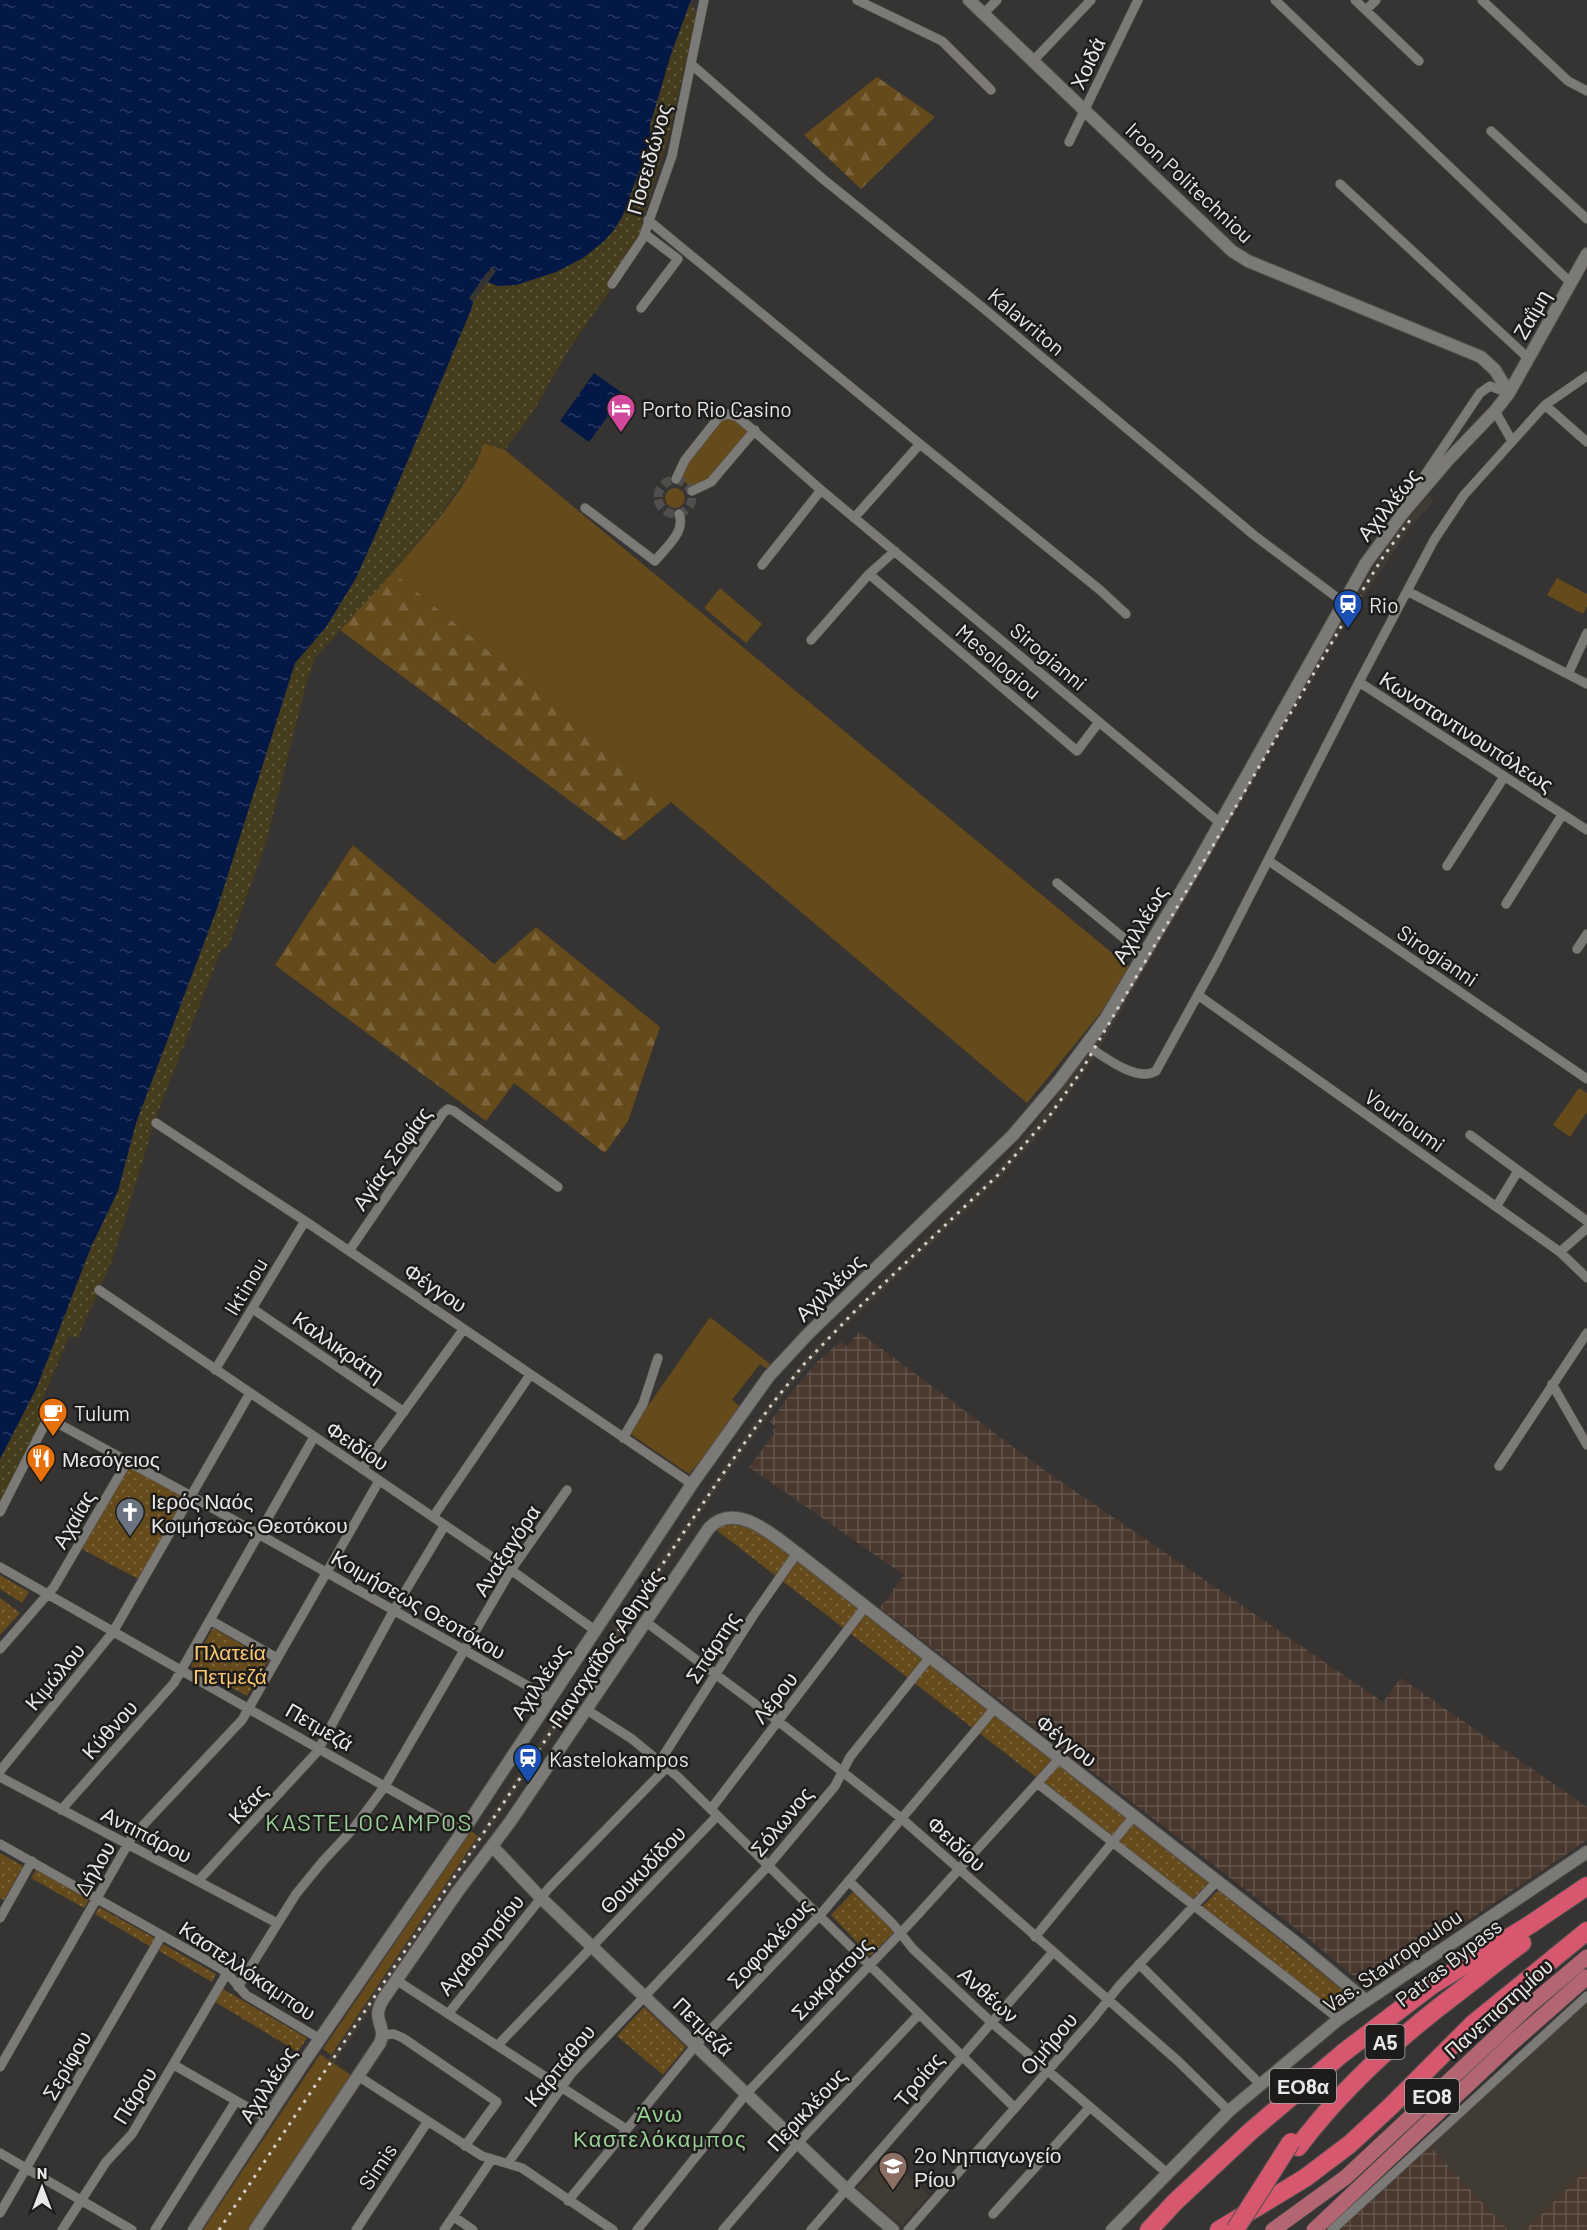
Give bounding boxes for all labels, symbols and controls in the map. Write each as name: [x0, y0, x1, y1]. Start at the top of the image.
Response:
street label: Χοιδά: [1064, 33, 1110, 93]
street label: Ποσειδώνος: [620, 101, 676, 217]
street label: Iroon Politechniou: [1121, 117, 1259, 247]
street label: Kalavriton: [984, 282, 1070, 360]
street label: Ζαΐμη: [1507, 285, 1555, 343]
hotel icon: Porto Rio Casino: [605, 392, 637, 434]
place label: Porto Rio Casino: [642, 396, 792, 421]
street label: Αχιλλέως: [1351, 463, 1425, 545]
station icon: Rio: [1332, 588, 1364, 630]
place label: Rio: [1369, 592, 1399, 617]
street label: Sirogianni: [1006, 617, 1092, 695]
street label: Mesologiou: [951, 618, 1047, 704]
street label: Κωνσταντινουπόλεως: [1375, 665, 1559, 797]
street label: Αχιλλέως: [1106, 881, 1172, 967]
street label: Sirogianni: [1393, 919, 1483, 991]
street label: Vourloumi: [1360, 1083, 1450, 1157]
street label: Αγίας Σοφίας: [346, 1101, 436, 1215]
street label: Αχιλλέως: [789, 1248, 869, 1326]
street label: Iktinou: [218, 1253, 272, 1319]
street label: Φέγγου: [400, 1257, 472, 1317]
street label: Καλλικράτη: [288, 1305, 390, 1387]
cafe icon: Tulum: [37, 1396, 69, 1438]
place label: Tulum: [74, 1400, 130, 1425]
street label: Φειδίου: [322, 1415, 394, 1475]
restaurant icon: Μεσόγειος: [25, 1442, 57, 1484]
place label: Μεσόγειος: [62, 1446, 160, 1471]
street label: Αχαίας: [46, 1485, 100, 1553]
place label: Ιερός Ναός Κοιμήσεως Θεοτόκου: [151, 1488, 348, 1537]
church icon: Ιερός Ναός Κοιμήσεως Θεοτόκου: [114, 1496, 146, 1538]
street label: Αναξαγόρα: [467, 1500, 545, 1600]
street label: Κοιμήσεως Θεοτόκου: [328, 1544, 510, 1664]
street label: Παναχαΐδος Αθηνάς: [543, 1564, 667, 1732]
street label: Σπάρτης: [680, 1606, 744, 1688]
street label: Κιμώλου: [19, 1638, 89, 1714]
street label: Αχιλλέως: [505, 1638, 573, 1724]
park label: Πλατεία Πετμεζά: [193, 1639, 267, 1688]
street label: Λέρου: [746, 1666, 802, 1728]
street label: Κύθνου: [76, 1694, 142, 1764]
street label: Πετμεζά: [282, 1697, 358, 1755]
street label: Φέγγου: [1032, 1709, 1102, 1771]
station icon: Kastelokampos: [512, 1742, 544, 1784]
place label: Kastelokampos: [549, 1746, 689, 1771]
street label: Κέας: [222, 1778, 272, 1828]
street label: Σόλωνος: [745, 1781, 817, 1861]
street label: Αντιπάρου: [98, 1801, 196, 1867]
district label: KASTELOCAMPOS: [265, 1807, 473, 1836]
street label: Φειδίου: [923, 1810, 991, 1876]
street label: Θουκυδίδου: [594, 1820, 690, 1918]
street label: Δήλου: [69, 1836, 119, 1900]
street label: Αγαθονησίου: [432, 1888, 528, 2000]
street label: Σοφοκλέους: [721, 1893, 817, 1993]
street label: Vas. Stavropoulou: [1318, 1903, 1466, 2017]
street label: Patras Bypass: [1390, 1913, 1506, 2011]
street label: Καστελλόκαμπου: [175, 1915, 321, 2025]
street label: Σωκράτους: [785, 1931, 877, 2025]
street label: Πανεπιστημίου: [1438, 1953, 1558, 2063]
street label: Ανθέων: [954, 1961, 1024, 2027]
street label: Πετμεζά: [669, 1991, 739, 2061]
street label: Ομήρου: [1014, 2007, 1082, 2079]
street label: Καρπάθου: [518, 2019, 600, 2111]
road number: Α5: [1366, 2025, 1404, 2059]
street label: Σερίφου: [36, 2026, 96, 2104]
street label: Αχιλλέως: [233, 2041, 301, 2127]
street label: Τροίας: [888, 2047, 948, 2111]
street label: Πάρου: [107, 2062, 161, 2128]
street label: Περικλέους: [761, 2062, 851, 2156]
road number: ΕΟ8α: [1270, 2069, 1336, 2103]
road number: ΕΟ8: [1405, 2079, 1459, 2113]
district label: Άνω Καστελόκαμπος: [573, 2100, 747, 2151]
street label: Simis: [353, 2138, 401, 2194]
place label: 2ο Νηπιαγωγείο Ρίου: [914, 2142, 1061, 2191]
school or university icon: 2ο Νηπιαγωγείο Ρίου: [877, 2150, 909, 2192]
north arrow: [12, 2158, 72, 2218]
text: N: [37, 2163, 47, 2182]

